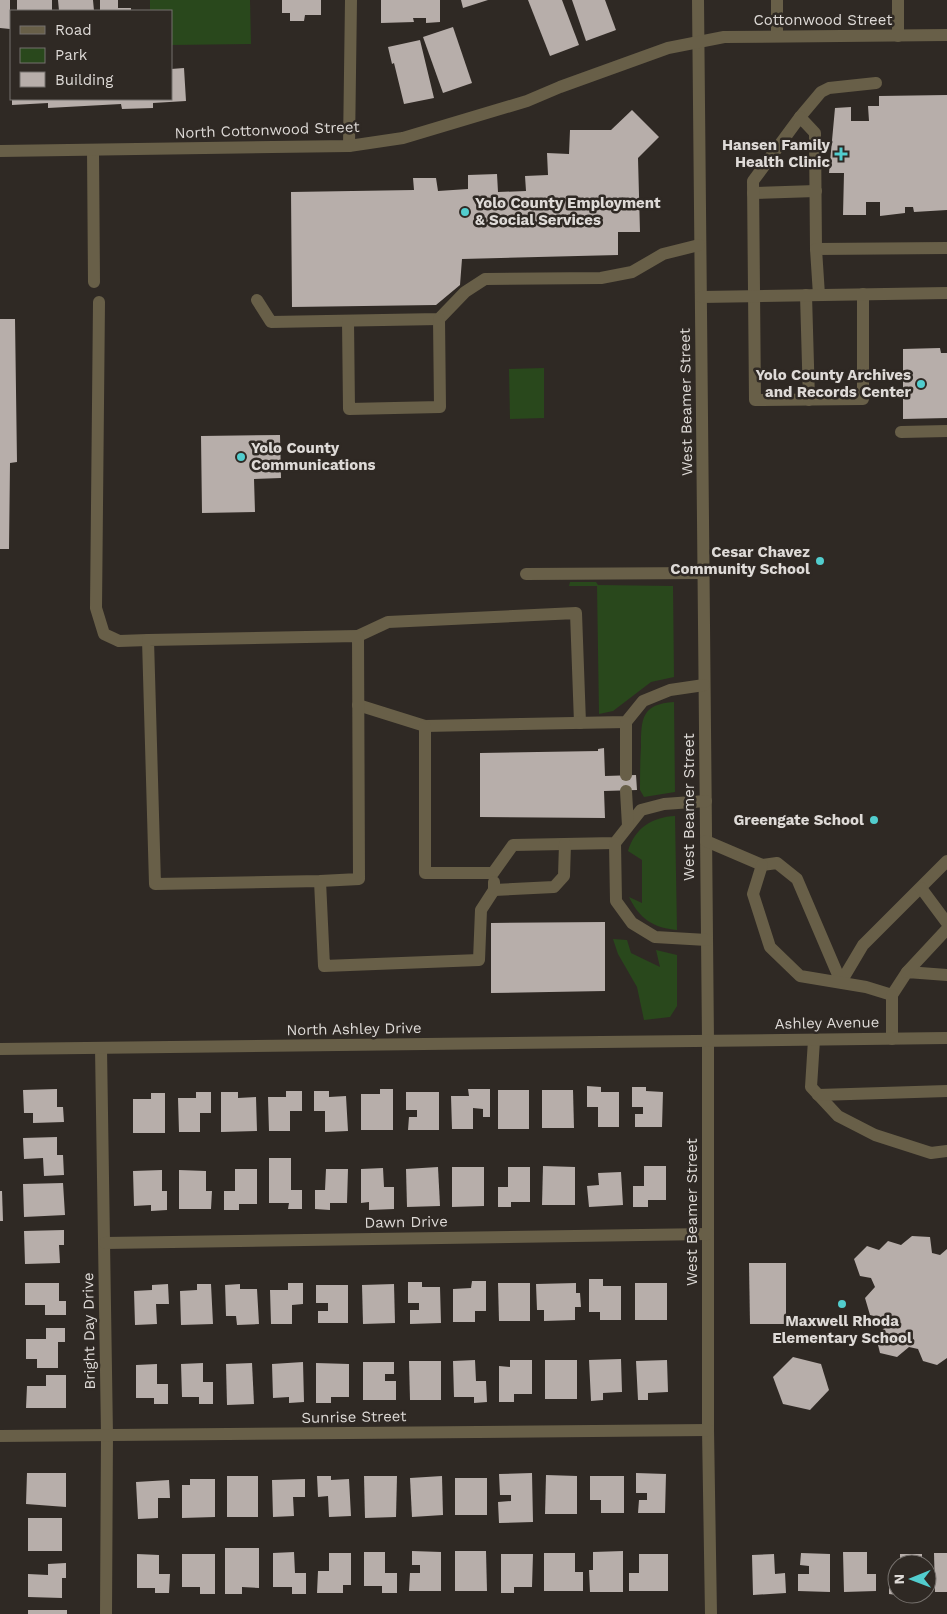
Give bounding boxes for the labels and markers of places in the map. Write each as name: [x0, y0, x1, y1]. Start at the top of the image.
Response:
place label: Hansen Family Health Clinic: [722, 136, 831, 171]
marker: Hansen Family Health Clinic: [834, 147, 848, 161]
place label: Yolo County Employment & Social Services: [475, 194, 661, 229]
marker: Yolo County Employment & Social Services: [459, 206, 471, 218]
place label: Yolo County Archives and Records Center: [756, 366, 912, 401]
marker: Yolo County Archives and Records Center: [915, 378, 927, 390]
place label: Yolo County Communications: [251, 439, 375, 474]
marker: Yolo County Communications: [235, 451, 247, 463]
place label: Cesar Chavez Community School: [670, 543, 810, 578]
marker: Cesar Chavez Community School: [814, 555, 826, 567]
place label: Greengate School: [733, 811, 864, 829]
marker: Greengate School: [868, 814, 880, 826]
marker: Maxwell Rhoda Elementary School: [836, 1298, 848, 1310]
place label: Maxwell Rhoda Elementary School: [772, 1312, 912, 1347]

